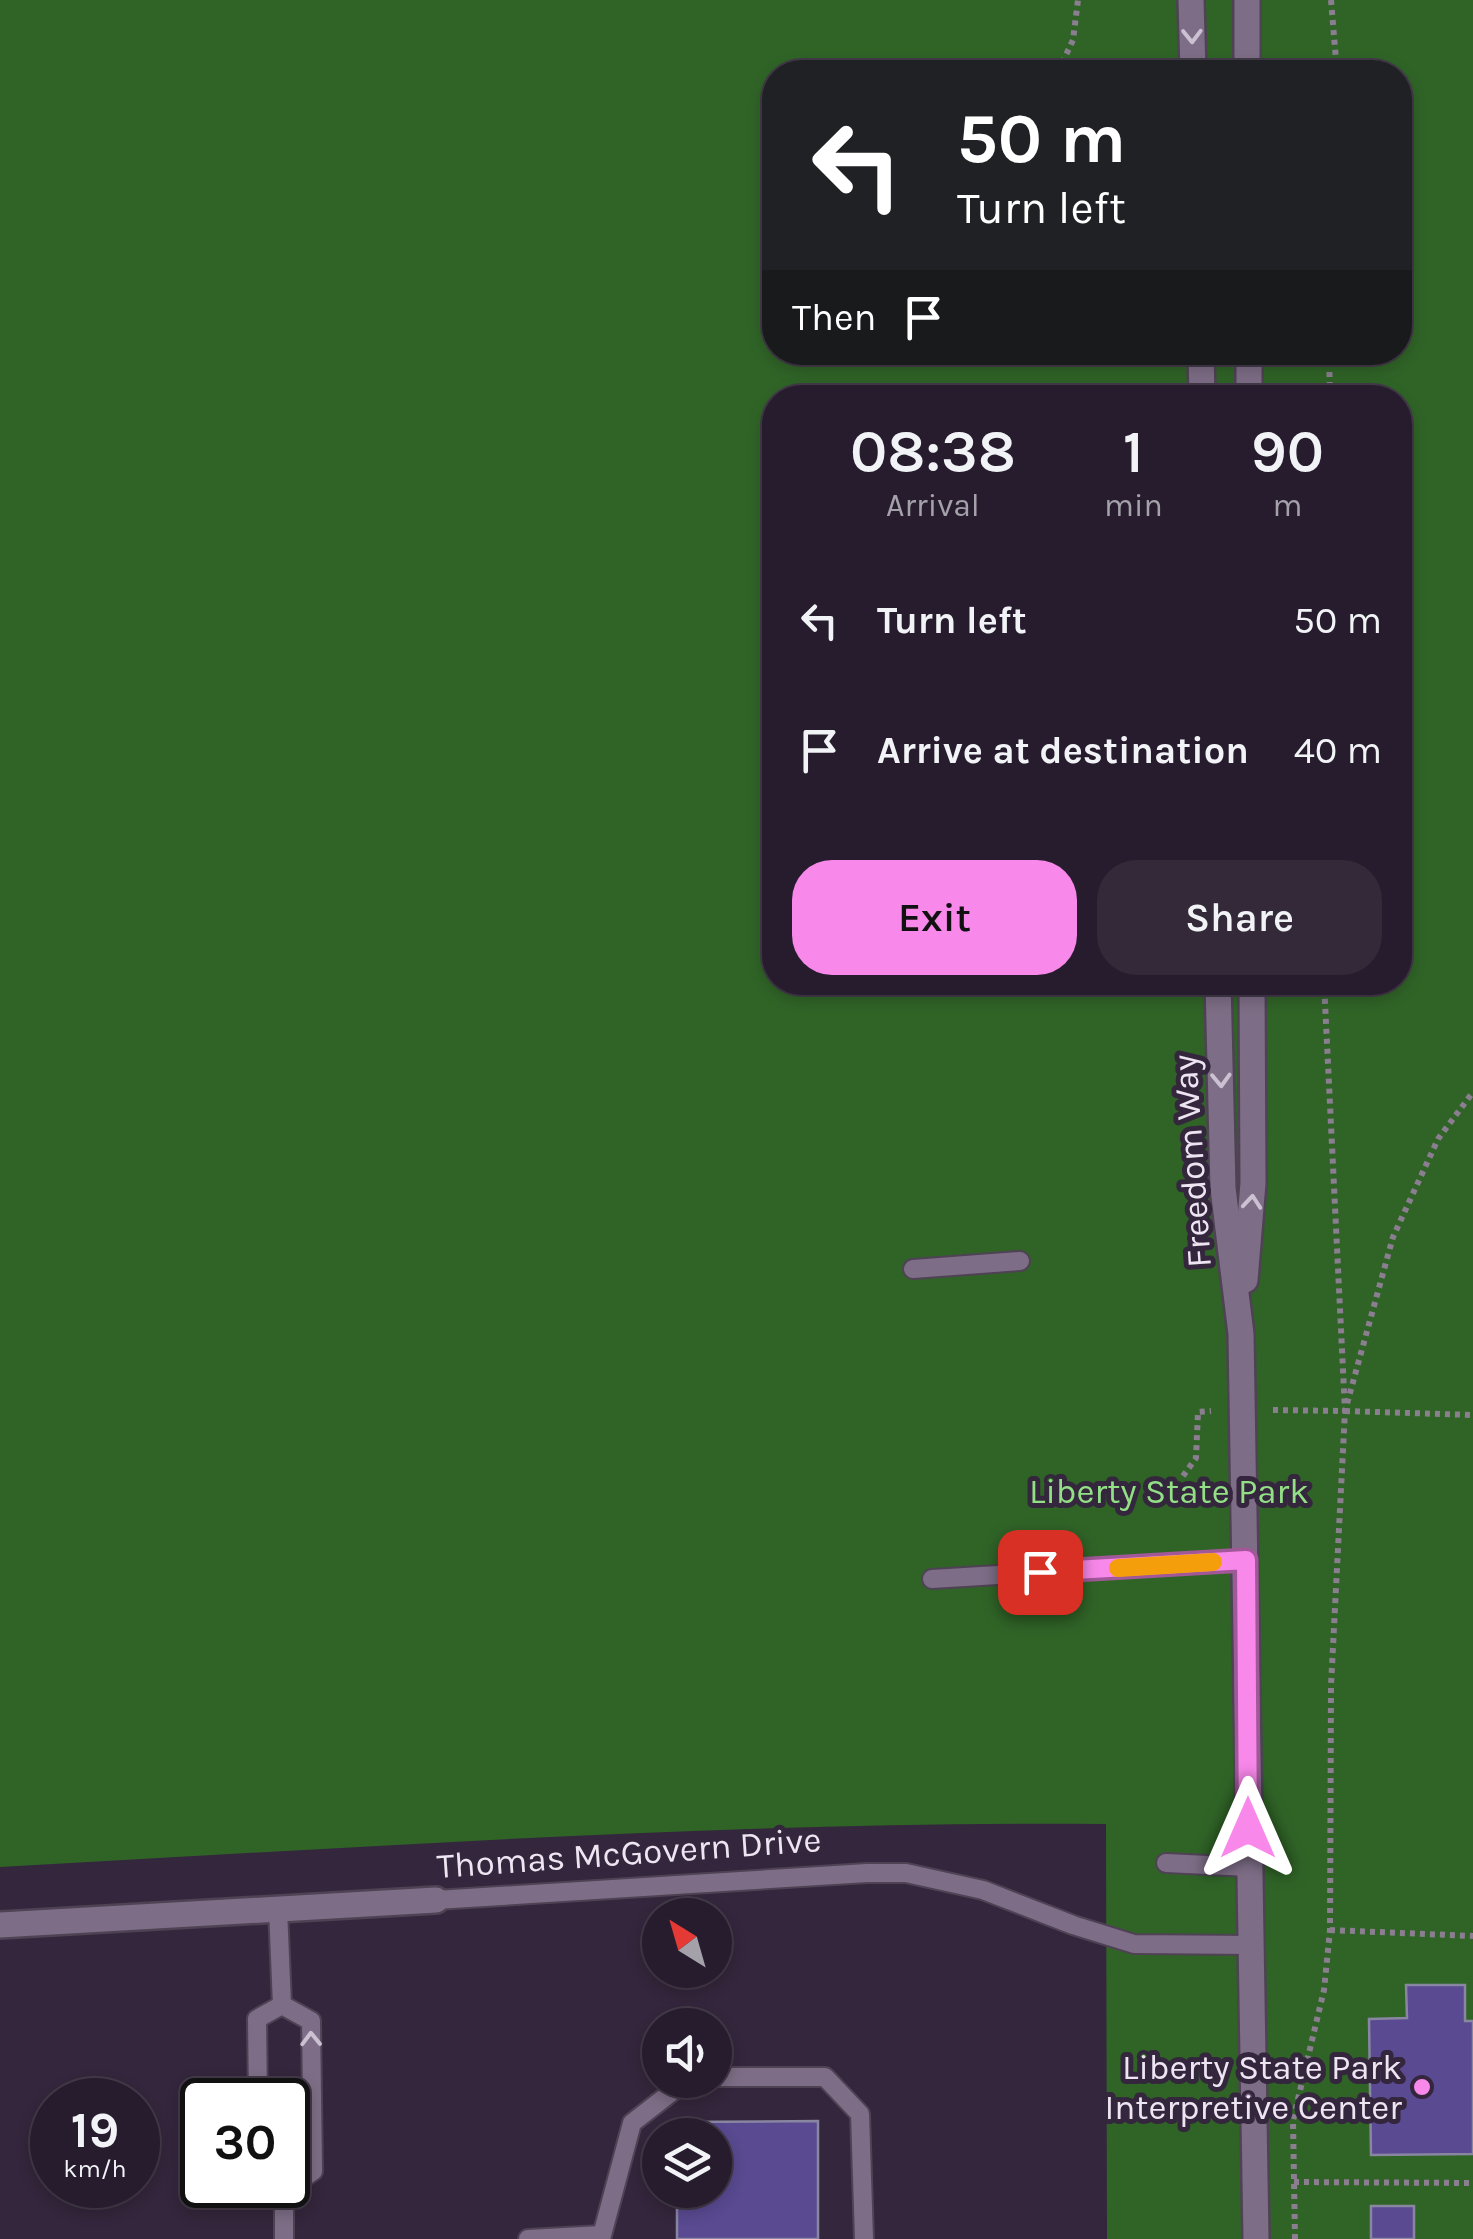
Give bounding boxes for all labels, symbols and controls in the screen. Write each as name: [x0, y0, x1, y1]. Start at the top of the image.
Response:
one-way arrow: [1181, 30, 1203, 45]
text: 50 m: [957, 98, 1126, 180]
icon: left: [792, 100, 922, 230]
text: Turn left: [957, 182, 1126, 234]
icon: arrive: [896, 290, 951, 345]
text: Then: [792, 295, 876, 340]
text: 08:38: [850, 417, 1016, 487]
text: 1: [1123, 417, 1144, 487]
text: 90: [1251, 417, 1324, 487]
text: Arrival: [886, 487, 980, 524]
text: min: [1104, 487, 1163, 524]
text: m: [1272, 487, 1302, 524]
icon: left: [792, 593, 847, 648]
text: Turn left: [877, 598, 1027, 643]
text: 50 m: [1293, 598, 1382, 643]
icon: arrive: [792, 723, 847, 778]
text: Arrive at destination: [877, 728, 1249, 773]
text: 40 m: [1294, 728, 1382, 773]
button: Exit: [792, 860, 1077, 975]
button: Share: [1097, 860, 1382, 975]
street label: Freedom Way: [1164, 1053, 1220, 1269]
one-way arrow: [1210, 1072, 1231, 1088]
one-way arrow: [1240, 1194, 1262, 1210]
park label: Liberty State Park: [1029, 1471, 1309, 1512]
pin: [998, 1530, 1083, 1615]
icon: arrive: [1013, 1545, 1068, 1600]
position arrow: [1196, 1776, 1300, 1880]
street label: Thomas McGovern Drive: [435, 1819, 823, 1887]
north arrow: [642, 1898, 732, 1988]
map controls: [642, 1898, 732, 2208]
button: sound: [642, 2008, 732, 2098]
one-way arrow: [300, 2030, 322, 2046]
place label: Liberty State Park Interpretive Center: [1104, 2047, 1402, 2128]
marker: Liberty State Park Interpretive Center: [1411, 2076, 1433, 2098]
speed limit sign: 30: [180, 2078, 310, 2208]
text: 19: [71, 2101, 119, 2160]
button: layers: [642, 2118, 732, 2208]
text: km/h: [63, 2154, 127, 2183]

